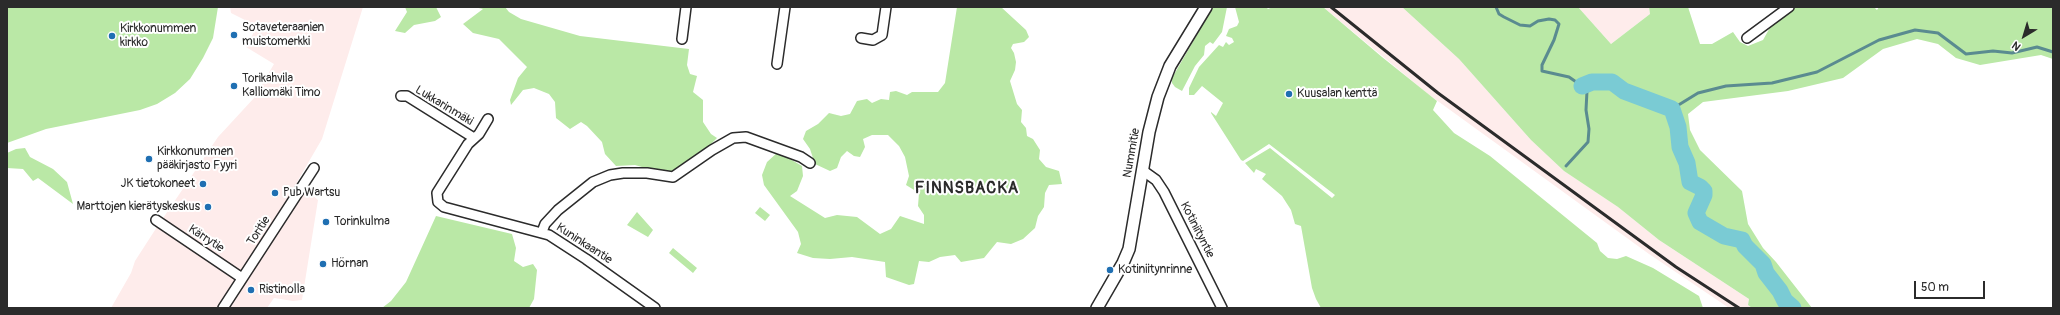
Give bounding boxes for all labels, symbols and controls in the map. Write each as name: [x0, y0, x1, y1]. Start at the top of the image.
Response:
north arrow: [2004, 16, 2044, 56]
place label: Sotaveteraanien muistomerkki: [242, 21, 324, 49]
place label: Kirkkonummen kirkko: [120, 22, 196, 50]
marker: Sotaveteraanien muistomerkki: [229, 30, 239, 40]
marker: Kirkkonummen kirkko: [107, 31, 117, 41]
text: N: [2009, 38, 2023, 53]
place label: Torikahvila Kalliomäki Timo: [242, 72, 320, 100]
marker: Torikahvila Kalliomäki Timo: [229, 81, 239, 91]
street label: Lukkarinmäki: [412, 83, 476, 129]
place label: Kuusalan kenttä: [1297, 87, 1377, 101]
marker: Kuusalan kenttä: [1284, 89, 1294, 99]
street label: Nummitie: [1121, 127, 1143, 179]
place label: Kirkkonummen pääkirjasto Fyyri: [157, 145, 237, 173]
marker: Kirkkonummen pääkirjasto Fyyri: [144, 154, 154, 164]
place label: JK tietokoneet: [120, 177, 195, 191]
marker: JK tietokoneet: [198, 179, 208, 189]
district label: FINNSBACKA: [915, 179, 1019, 199]
place label: Pub Wartsu: [283, 186, 340, 200]
marker: Pub Wartsu: [270, 188, 280, 198]
place label: Marttojen kierätyskeskus: [76, 200, 200, 214]
street label: Kotiniityntie: [1177, 200, 1217, 260]
marker: Marttojen kierätyskeskus: [203, 202, 213, 212]
street label: Toritie: [244, 214, 274, 248]
place label: Torinkulma: [334, 215, 390, 229]
marker: Torinkulma: [321, 217, 331, 227]
street label: Kuninkaantie: [553, 220, 615, 268]
street label: Kärrytie: [186, 222, 226, 256]
place label: Hörnan: [331, 257, 368, 271]
marker: Hörnan: [318, 259, 328, 269]
place label: Kotiniitynrinne: [1118, 263, 1192, 277]
marker: Kotiniitynrinne: [1105, 265, 1115, 275]
scale bar: [1916, 273, 1987, 299]
text: 50 m: [1921, 280, 1949, 295]
place label: Ristinolla: [259, 283, 305, 297]
marker: Ristinolla: [246, 285, 256, 295]

